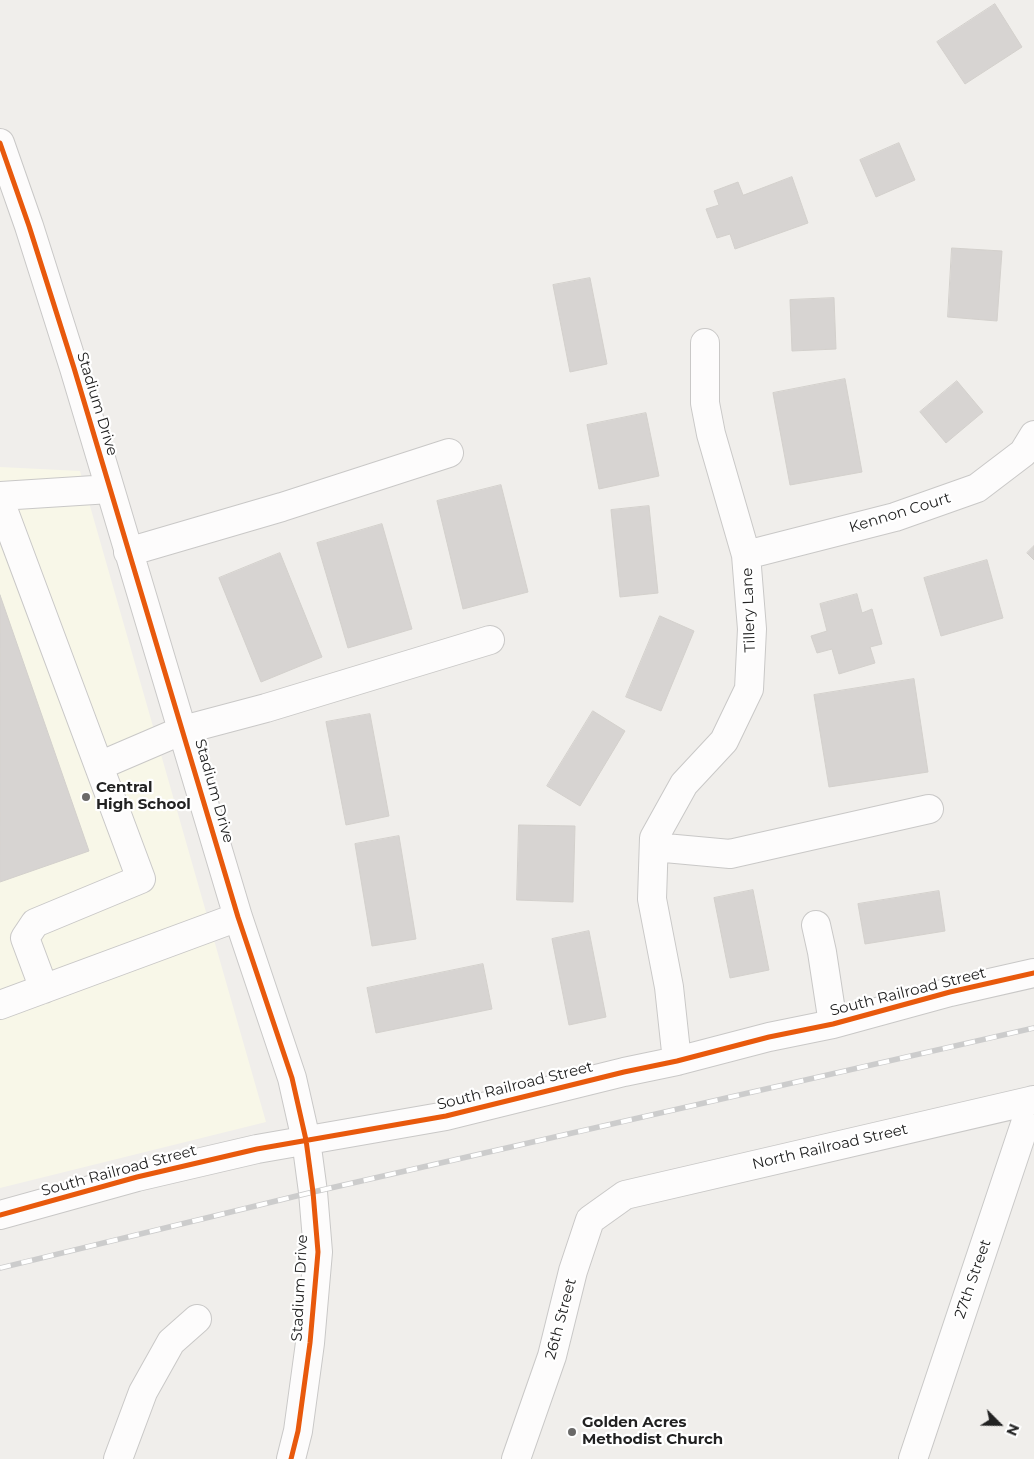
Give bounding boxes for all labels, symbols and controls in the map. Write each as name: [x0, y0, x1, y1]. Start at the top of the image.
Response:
street label: Stadium Drive: [73, 350, 121, 458]
street label: Kennon Court: [847, 489, 953, 537]
street label: Tillery Lane: [739, 567, 759, 653]
street label: Stadium Drive: [191, 737, 237, 845]
place label: Central High School: [96, 779, 191, 814]
marker: Central High School: [80, 791, 92, 803]
street label: South Railroad Street: [828, 964, 988, 1020]
street label: South Railroad Street: [435, 1058, 595, 1114]
street label: North Railroad Street: [750, 1120, 910, 1174]
street label: South Railroad Street: [39, 1142, 199, 1200]
street label: Stadium Drive: [288, 1234, 312, 1342]
street label: 27th Street: [951, 1237, 995, 1321]
street label: 26th Street: [542, 1277, 580, 1361]
north arrow: [974, 1399, 1024, 1449]
place label: Golden Acres Methodist Church: [582, 1414, 723, 1449]
text: N: [1002, 1421, 1023, 1439]
marker: Golden Acres Methodist Church: [566, 1426, 578, 1438]

